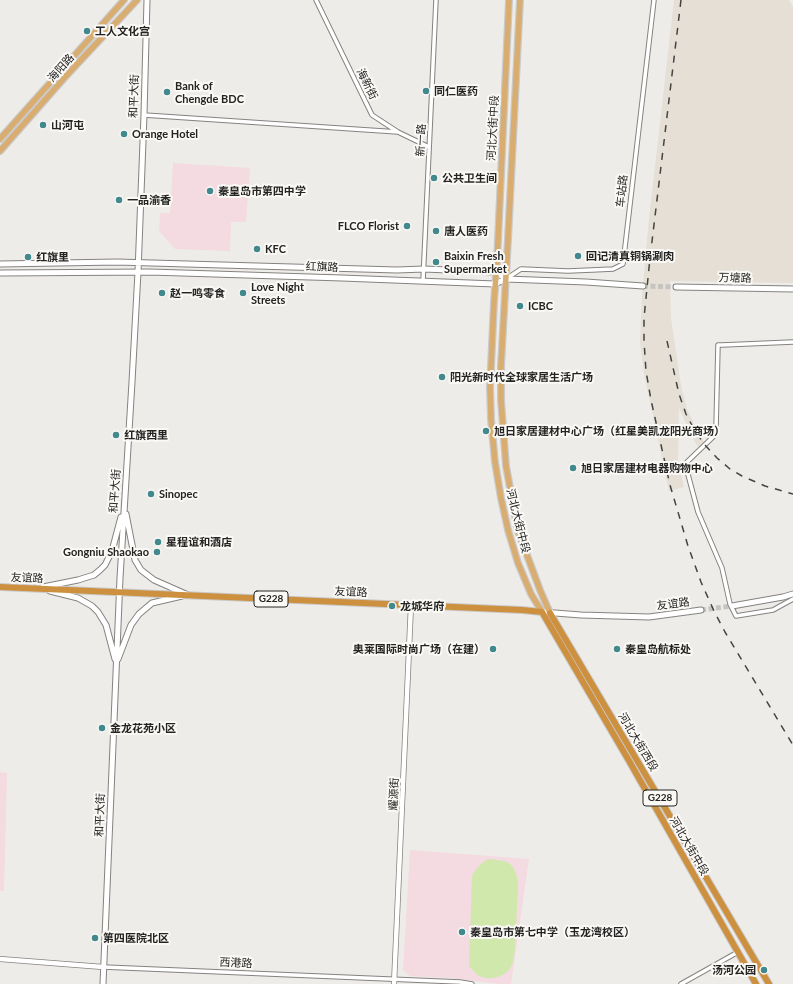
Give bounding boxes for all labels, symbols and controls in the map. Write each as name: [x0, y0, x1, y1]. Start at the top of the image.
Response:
place label: 工人文化宫: [95, 24, 150, 38]
marker: 工人文化宫: [82, 26, 92, 36]
street label: 海阳路: [45, 51, 77, 85]
street label: 海新街: [354, 66, 380, 102]
street label: 和平大街: [127, 74, 141, 118]
place label: Bank of Chengde BDC: [175, 79, 244, 105]
place label: 同仁医药: [434, 84, 478, 98]
marker: 同仁医药: [421, 86, 431, 96]
marker: Bank of Chengde BDC: [162, 87, 172, 97]
street label: 河北大街中段: [485, 95, 501, 161]
place label: 山河屯: [51, 118, 84, 132]
marker: 山河屯: [38, 120, 48, 130]
street label: 新一路: [414, 123, 428, 157]
place label: Orange Hotel: [132, 127, 198, 141]
marker: Orange Hotel: [119, 129, 129, 139]
place label: 公共卫生间: [442, 171, 497, 185]
marker: 公共卫生间: [429, 173, 439, 183]
street label: 车站路: [614, 174, 630, 208]
place label: 秦皇岛市第四中学: [218, 184, 306, 198]
marker: 秦皇岛市第四中学: [205, 186, 215, 196]
place label: 一品渝香: [127, 193, 171, 207]
marker: 一品渝香: [114, 195, 124, 205]
place label: FLCO Florist: [338, 219, 399, 233]
marker: FLCO Florist: [402, 221, 412, 231]
place label: 唐人医药: [444, 224, 488, 238]
marker: 唐人医药: [431, 226, 441, 236]
place label: KFC: [265, 242, 286, 256]
marker: KFC: [252, 244, 262, 254]
place label: Baixin Fresh Supermarket: [444, 249, 507, 275]
place label: 回记清真铜锅涮肉: [586, 249, 674, 263]
place label: 红旗里: [36, 250, 69, 264]
marker: 回记清真铜锅涮肉: [573, 251, 583, 261]
marker: 红旗里: [23, 252, 33, 262]
marker: Baixin Fresh Supermarket: [431, 257, 441, 267]
street label: 红旗路: [305, 260, 339, 274]
street label: 万塘路: [718, 271, 752, 285]
place label: Love Night Streets: [251, 280, 304, 306]
place label: 赵一鸣零食: [170, 286, 225, 300]
marker: 赵一鸣零食: [157, 288, 167, 298]
marker: Love Night Streets: [238, 288, 248, 298]
place label: ICBC: [528, 299, 553, 313]
marker: ICBC: [515, 301, 525, 311]
place label: 阳光新时代全球家居生活广场: [450, 370, 593, 384]
marker: 阳光新时代全球家居生活广场: [437, 372, 447, 382]
place label: 旭日家居建材中心广场（红星美凯龙阳光商场）: [494, 424, 725, 438]
marker: 旭日家居建材中心广场（红星美凯龙阳光商场）: [481, 426, 491, 436]
place label: 红旗西里: [124, 428, 168, 442]
marker: 红旗西里: [111, 430, 121, 440]
place label: 旭日家居建材电器购物中心: [581, 461, 713, 475]
marker: 旭日家居建材电器购物中心: [568, 463, 578, 473]
street label: 和平大街: [107, 469, 123, 513]
place label: Sinopec: [159, 487, 198, 501]
street label: 河北大街中段: [504, 487, 532, 555]
marker: Sinopec: [146, 489, 156, 499]
place label: 星程谊和酒店: [166, 535, 232, 549]
marker: 星程谊和酒店: [153, 537, 163, 547]
place label: Gongniu Shaokao: [63, 545, 149, 559]
marker: Gongniu Shaokao: [152, 547, 162, 557]
street label: 友谊路: [10, 571, 44, 585]
street label: 友谊路: [334, 585, 368, 599]
road number: G228: [254, 591, 288, 607]
street label: 友谊路: [656, 595, 690, 613]
place label: 龙城华府: [400, 599, 444, 613]
marker: 龙城华府: [387, 601, 397, 611]
place label: 奥莱国际时尚广场（在建）: [353, 642, 485, 656]
place label: 秦皇岛航标处: [625, 642, 691, 656]
marker: 奥莱国际时尚广场（在建）: [488, 644, 498, 654]
marker: 秦皇岛航标处: [612, 644, 622, 654]
street label: 河北大街西段: [615, 710, 661, 774]
place label: 金龙花苑小区: [110, 721, 176, 735]
marker: 金龙花苑小区: [97, 723, 107, 733]
street label: 耀源街: [387, 777, 401, 811]
road number: G228: [643, 790, 677, 806]
street label: 和平大街: [93, 793, 107, 837]
street label: 河北大街中段: [667, 814, 711, 878]
place label: 秦皇岛市第七中学（玉龙湾校区）: [470, 925, 635, 939]
marker: 秦皇岛市第七中学（玉龙湾校区）: [457, 927, 467, 937]
place label: 第四医院北区: [103, 931, 169, 945]
marker: 第四医院北区: [90, 933, 100, 943]
street label: 西港路: [219, 956, 253, 970]
place label: 汤河公园: [712, 963, 756, 977]
marker: 汤河公园: [759, 965, 769, 975]

